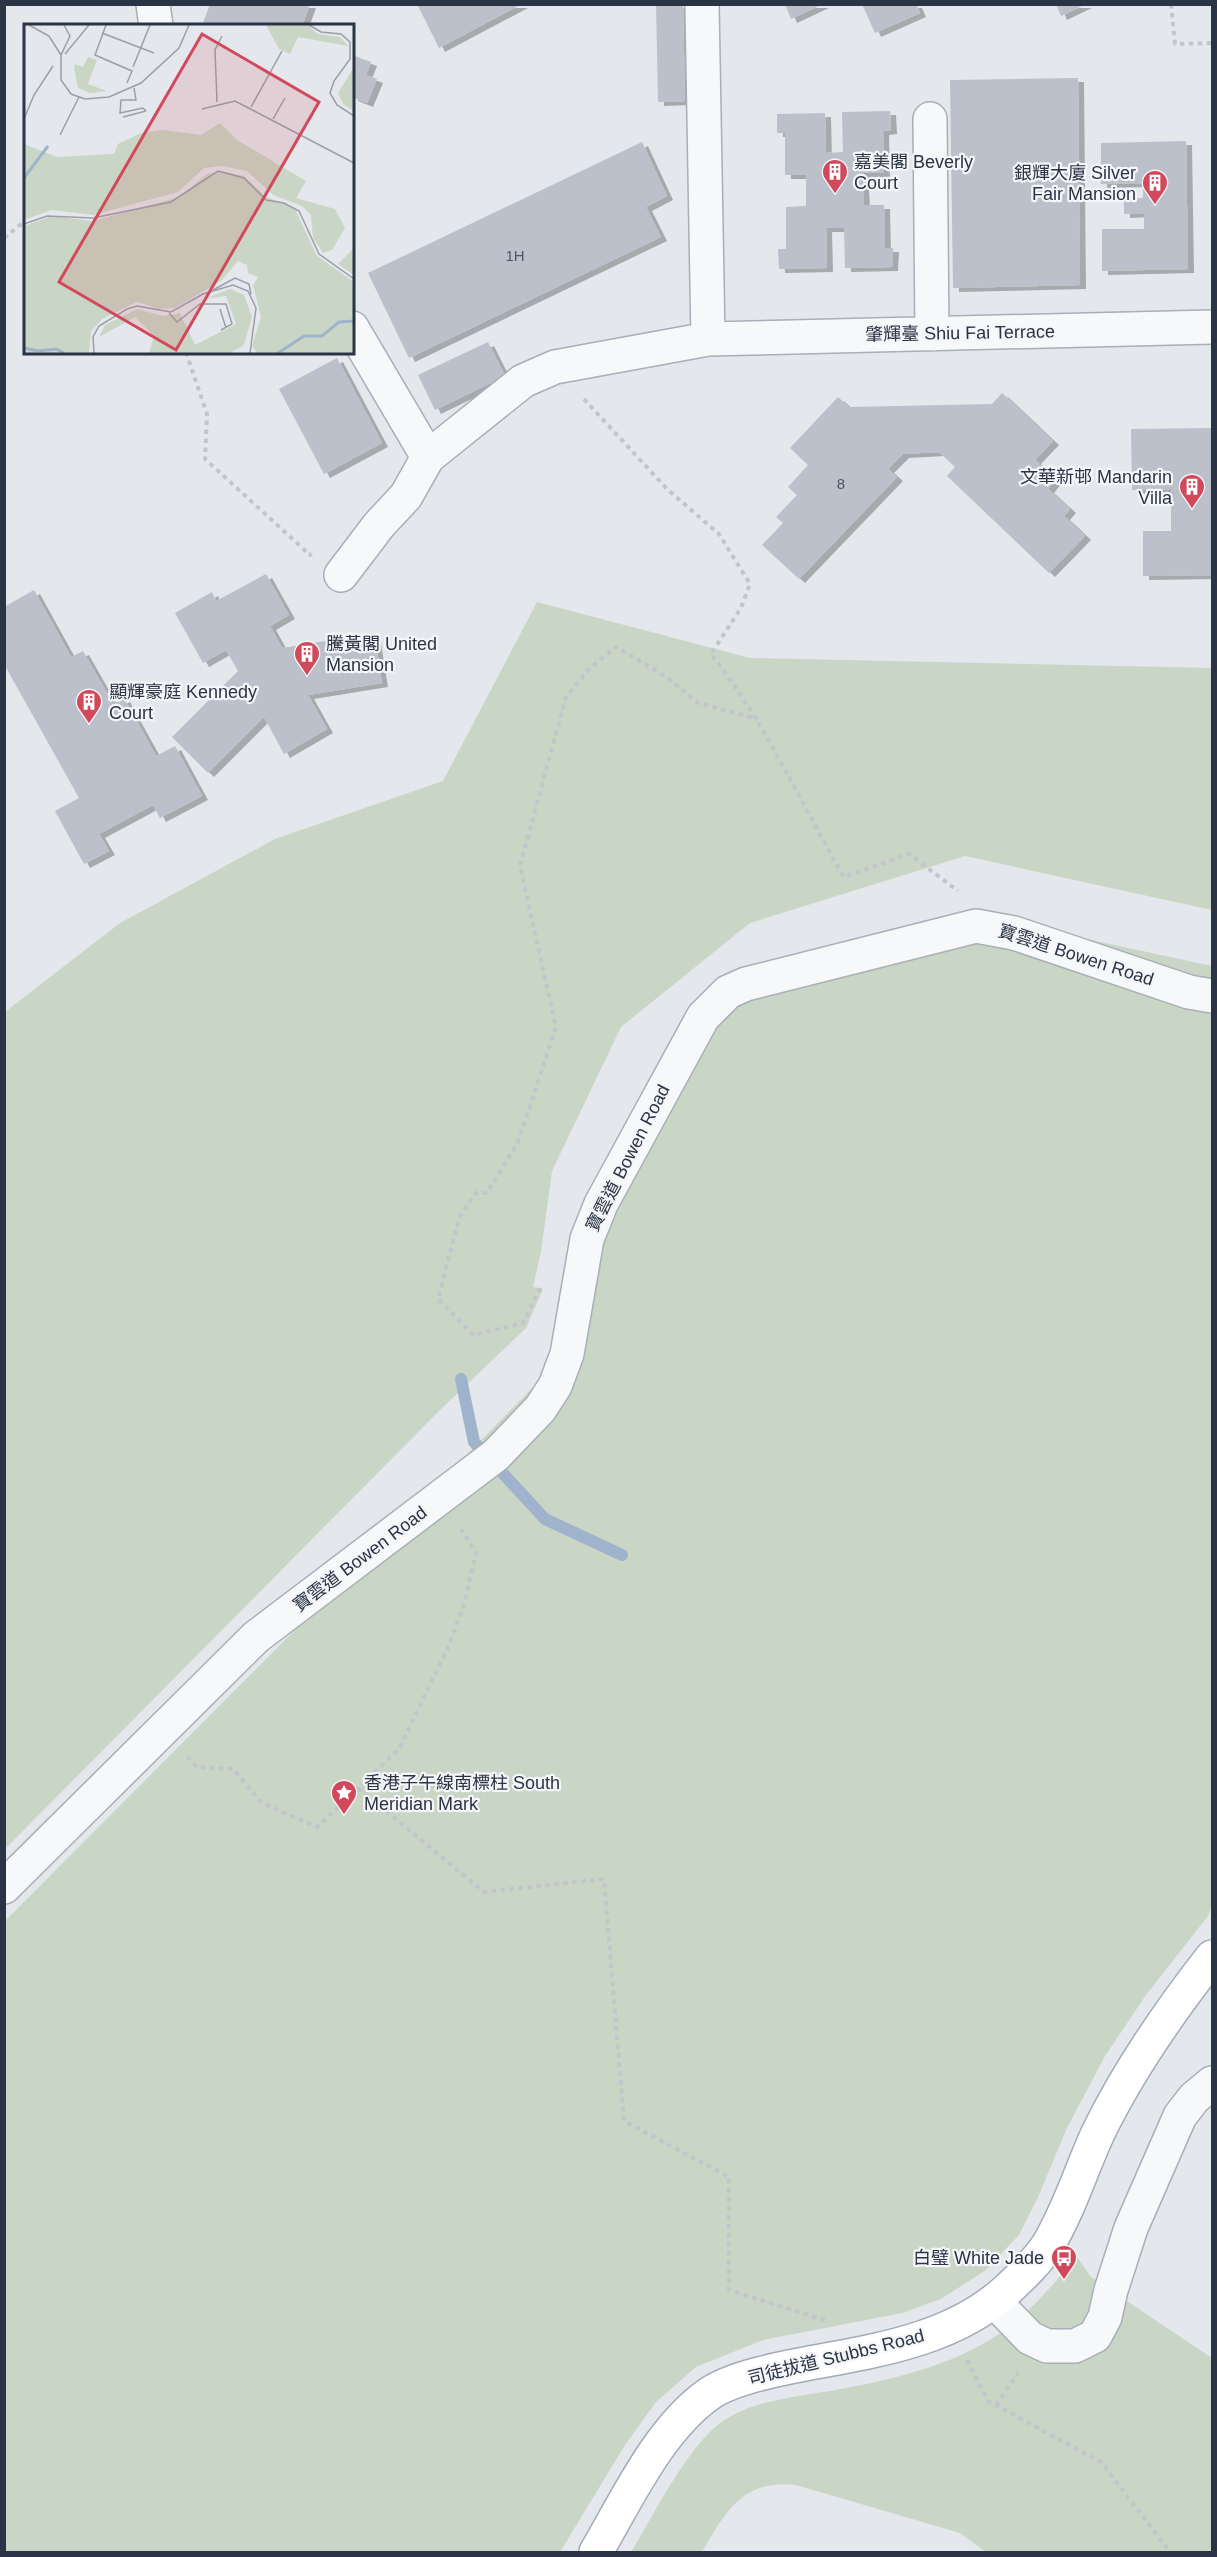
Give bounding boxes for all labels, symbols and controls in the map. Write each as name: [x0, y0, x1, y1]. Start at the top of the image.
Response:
inset map: [24, 24, 354, 354]
place label: 嘉美閣 Beverly Court: [854, 152, 973, 193]
building icon: 嘉美閣 Beverly Court: [820, 157, 850, 195]
place label: 銀輝大廈 Silver Fair Mansion: [1014, 163, 1136, 204]
building icon: 銀輝大廈 Silver Fair Mansion: [1140, 168, 1170, 206]
house number: 1H: [505, 247, 525, 264]
street label: 肇輝臺 Shiu Fai Terrace: [865, 321, 1055, 345]
place label: 文華新邨 Mandarin Villa: [1020, 467, 1173, 508]
building icon: 文華新邨 Mandarin Villa: [1177, 472, 1207, 510]
house number: 8: [837, 475, 845, 492]
place label: 騰黃閣 United Mansion: [326, 634, 437, 675]
building icon: 騰黃閣 United Mansion: [292, 639, 322, 677]
place label: 顯輝豪庭 Kennedy Court: [109, 682, 257, 723]
building icon: 顯輝豪庭 Kennedy Court: [74, 687, 104, 725]
street label: 寶雲道 Bowen Road: [996, 920, 1156, 990]
street label: 寶雲道 Bowen Road: [582, 1081, 674, 1235]
street label: 寶雲道 Bowen Road: [289, 1502, 431, 1616]
place label: 香港子午線南標柱 South Meridian Mark: [364, 1773, 560, 1814]
place icon: 香港子午線南標柱 South Meridian Mark: [329, 1778, 359, 1816]
bus stop icon: 白璧 White Jade: [1049, 2243, 1079, 2281]
place label: 白璧 White Jade: [913, 2248, 1044, 2268]
street label: 司徒拔道 Stubbs Road: [746, 2325, 926, 2389]

